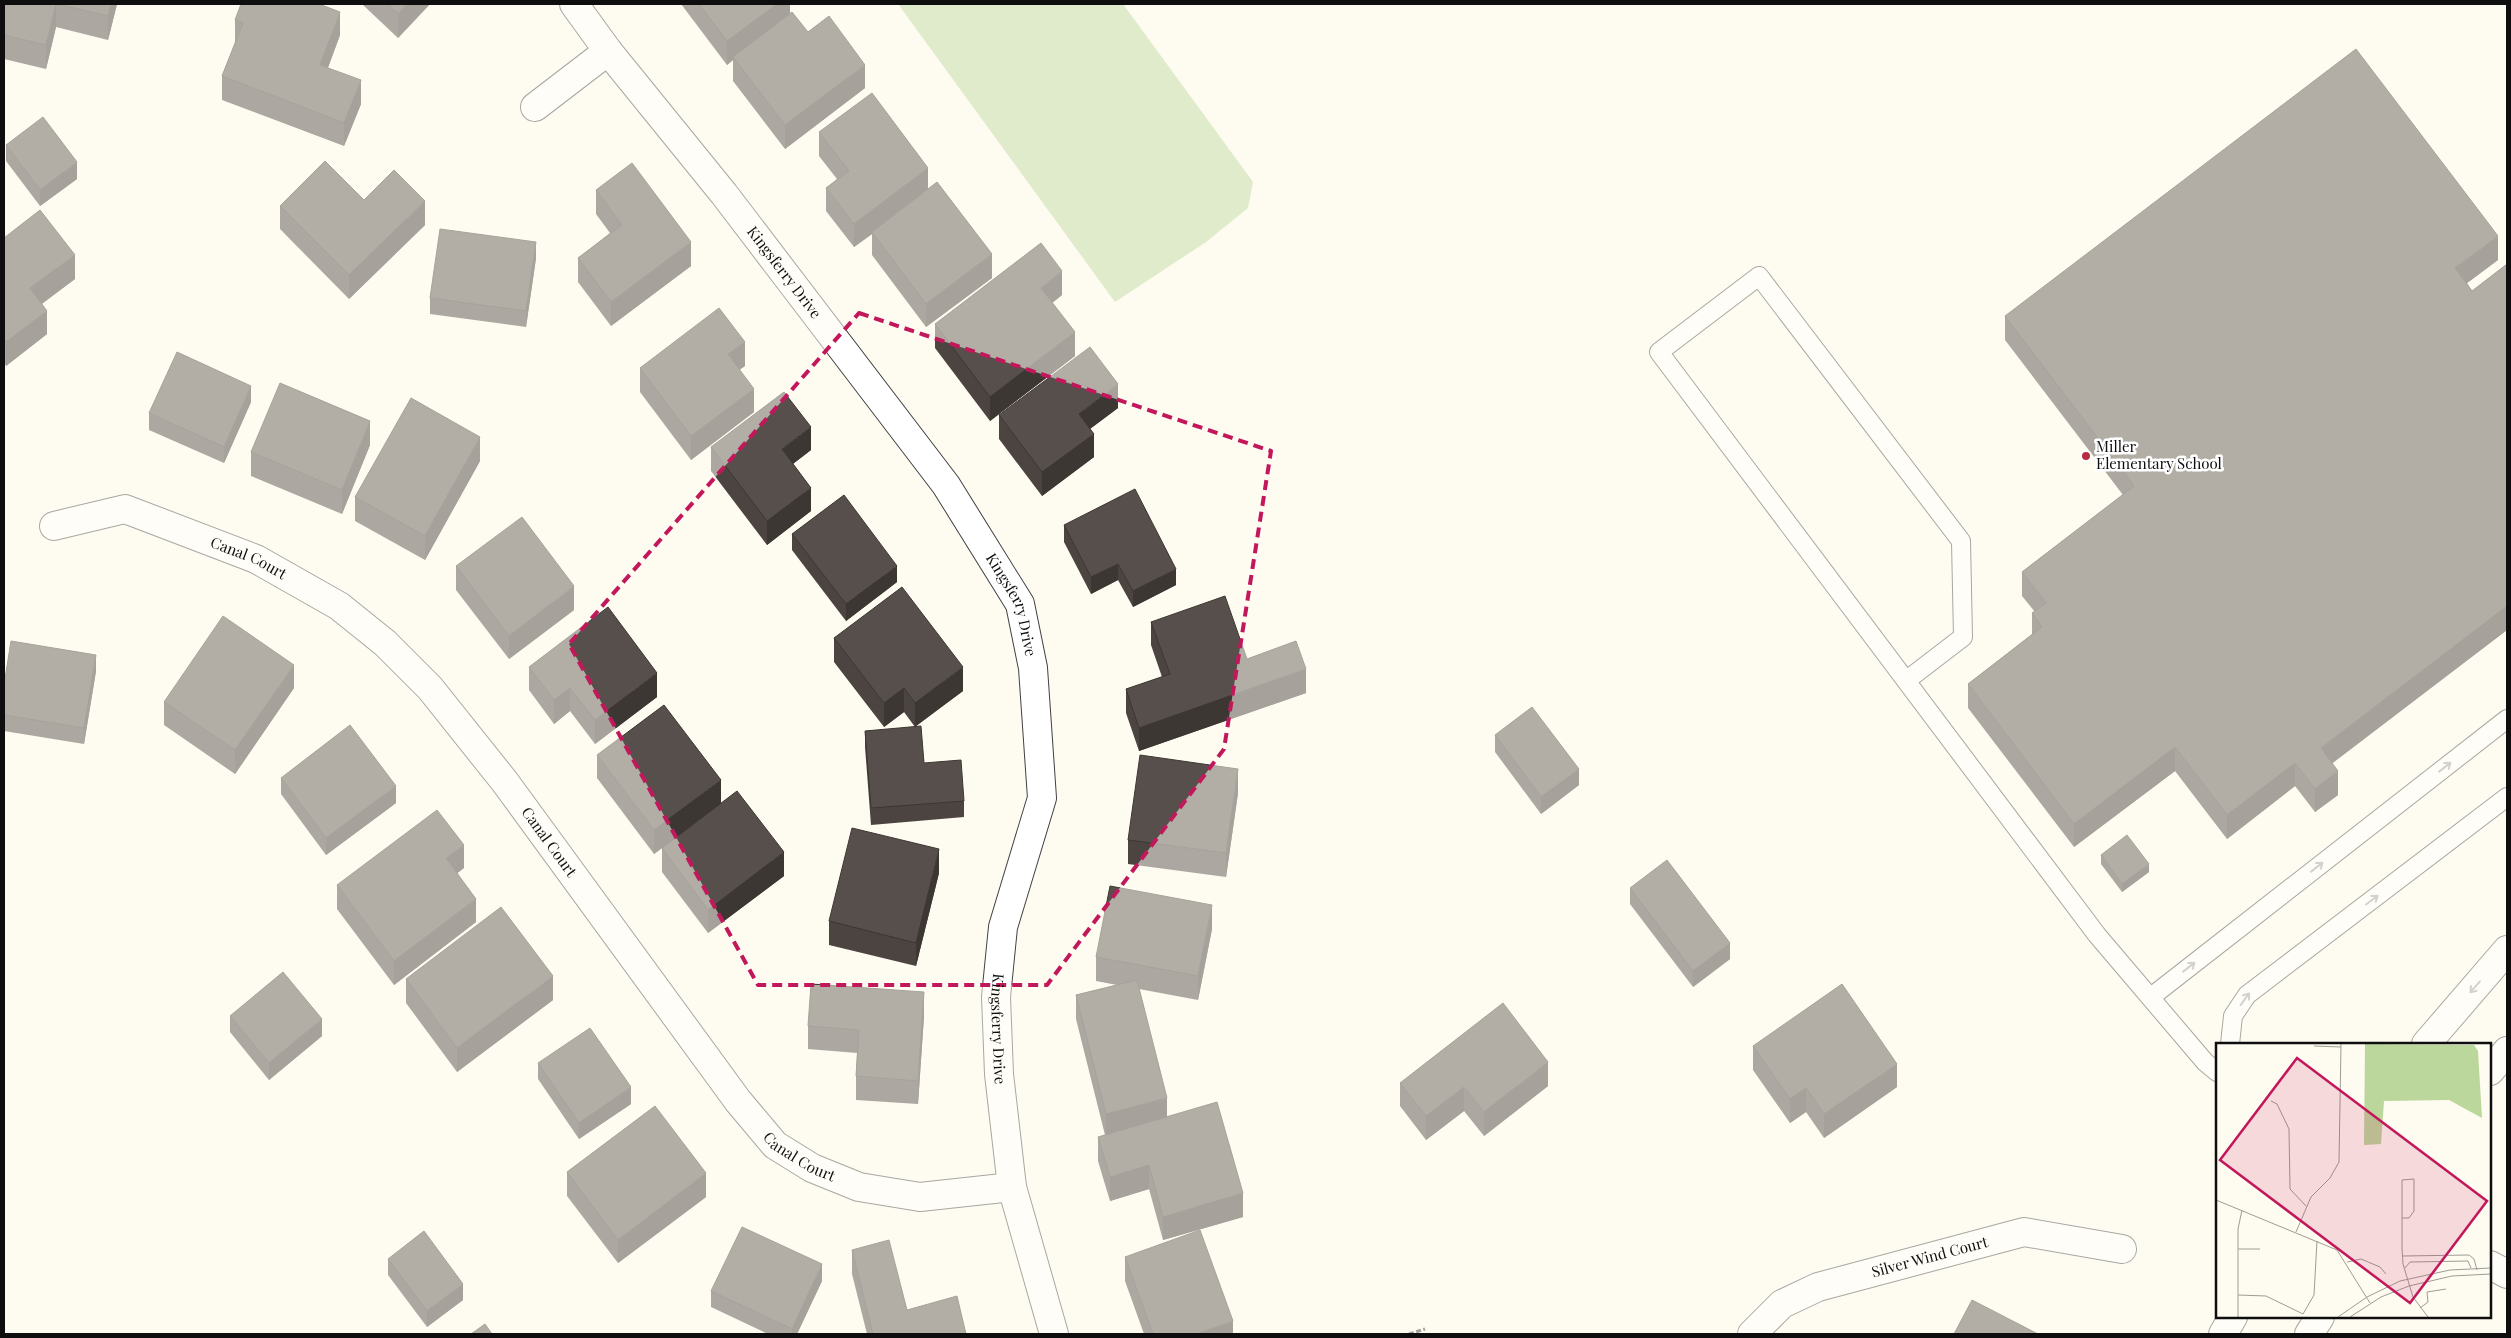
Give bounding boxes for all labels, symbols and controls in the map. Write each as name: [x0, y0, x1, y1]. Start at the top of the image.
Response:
street label: Kingsferry Drive: [743, 222, 826, 322]
place label: Miller Elementary School: [2096, 436, 2222, 473]
marker: Miller Elementary School: [2080, 450, 2092, 462]
street label: Canal Court: [208, 532, 291, 584]
street label: Kingsferry Drive: [982, 549, 1041, 658]
one-way arrow: [2439, 762, 2452, 773]
street label: Canal Court: [518, 803, 582, 881]
one-way arrow: [2311, 862, 2324, 873]
one-way arrow: [2365, 894, 2378, 905]
one-way arrow: [2183, 962, 2196, 973]
street label: Kingsferry Drive: [987, 973, 1011, 1085]
one-way arrow: [2470, 980, 2481, 993]
one-way arrow: [2239, 993, 2250, 1006]
inset map: [2216, 1043, 2491, 1318]
street label: Canal Court: [759, 1127, 839, 1186]
street label: Silver Wind Court: [1869, 1231, 1991, 1281]

